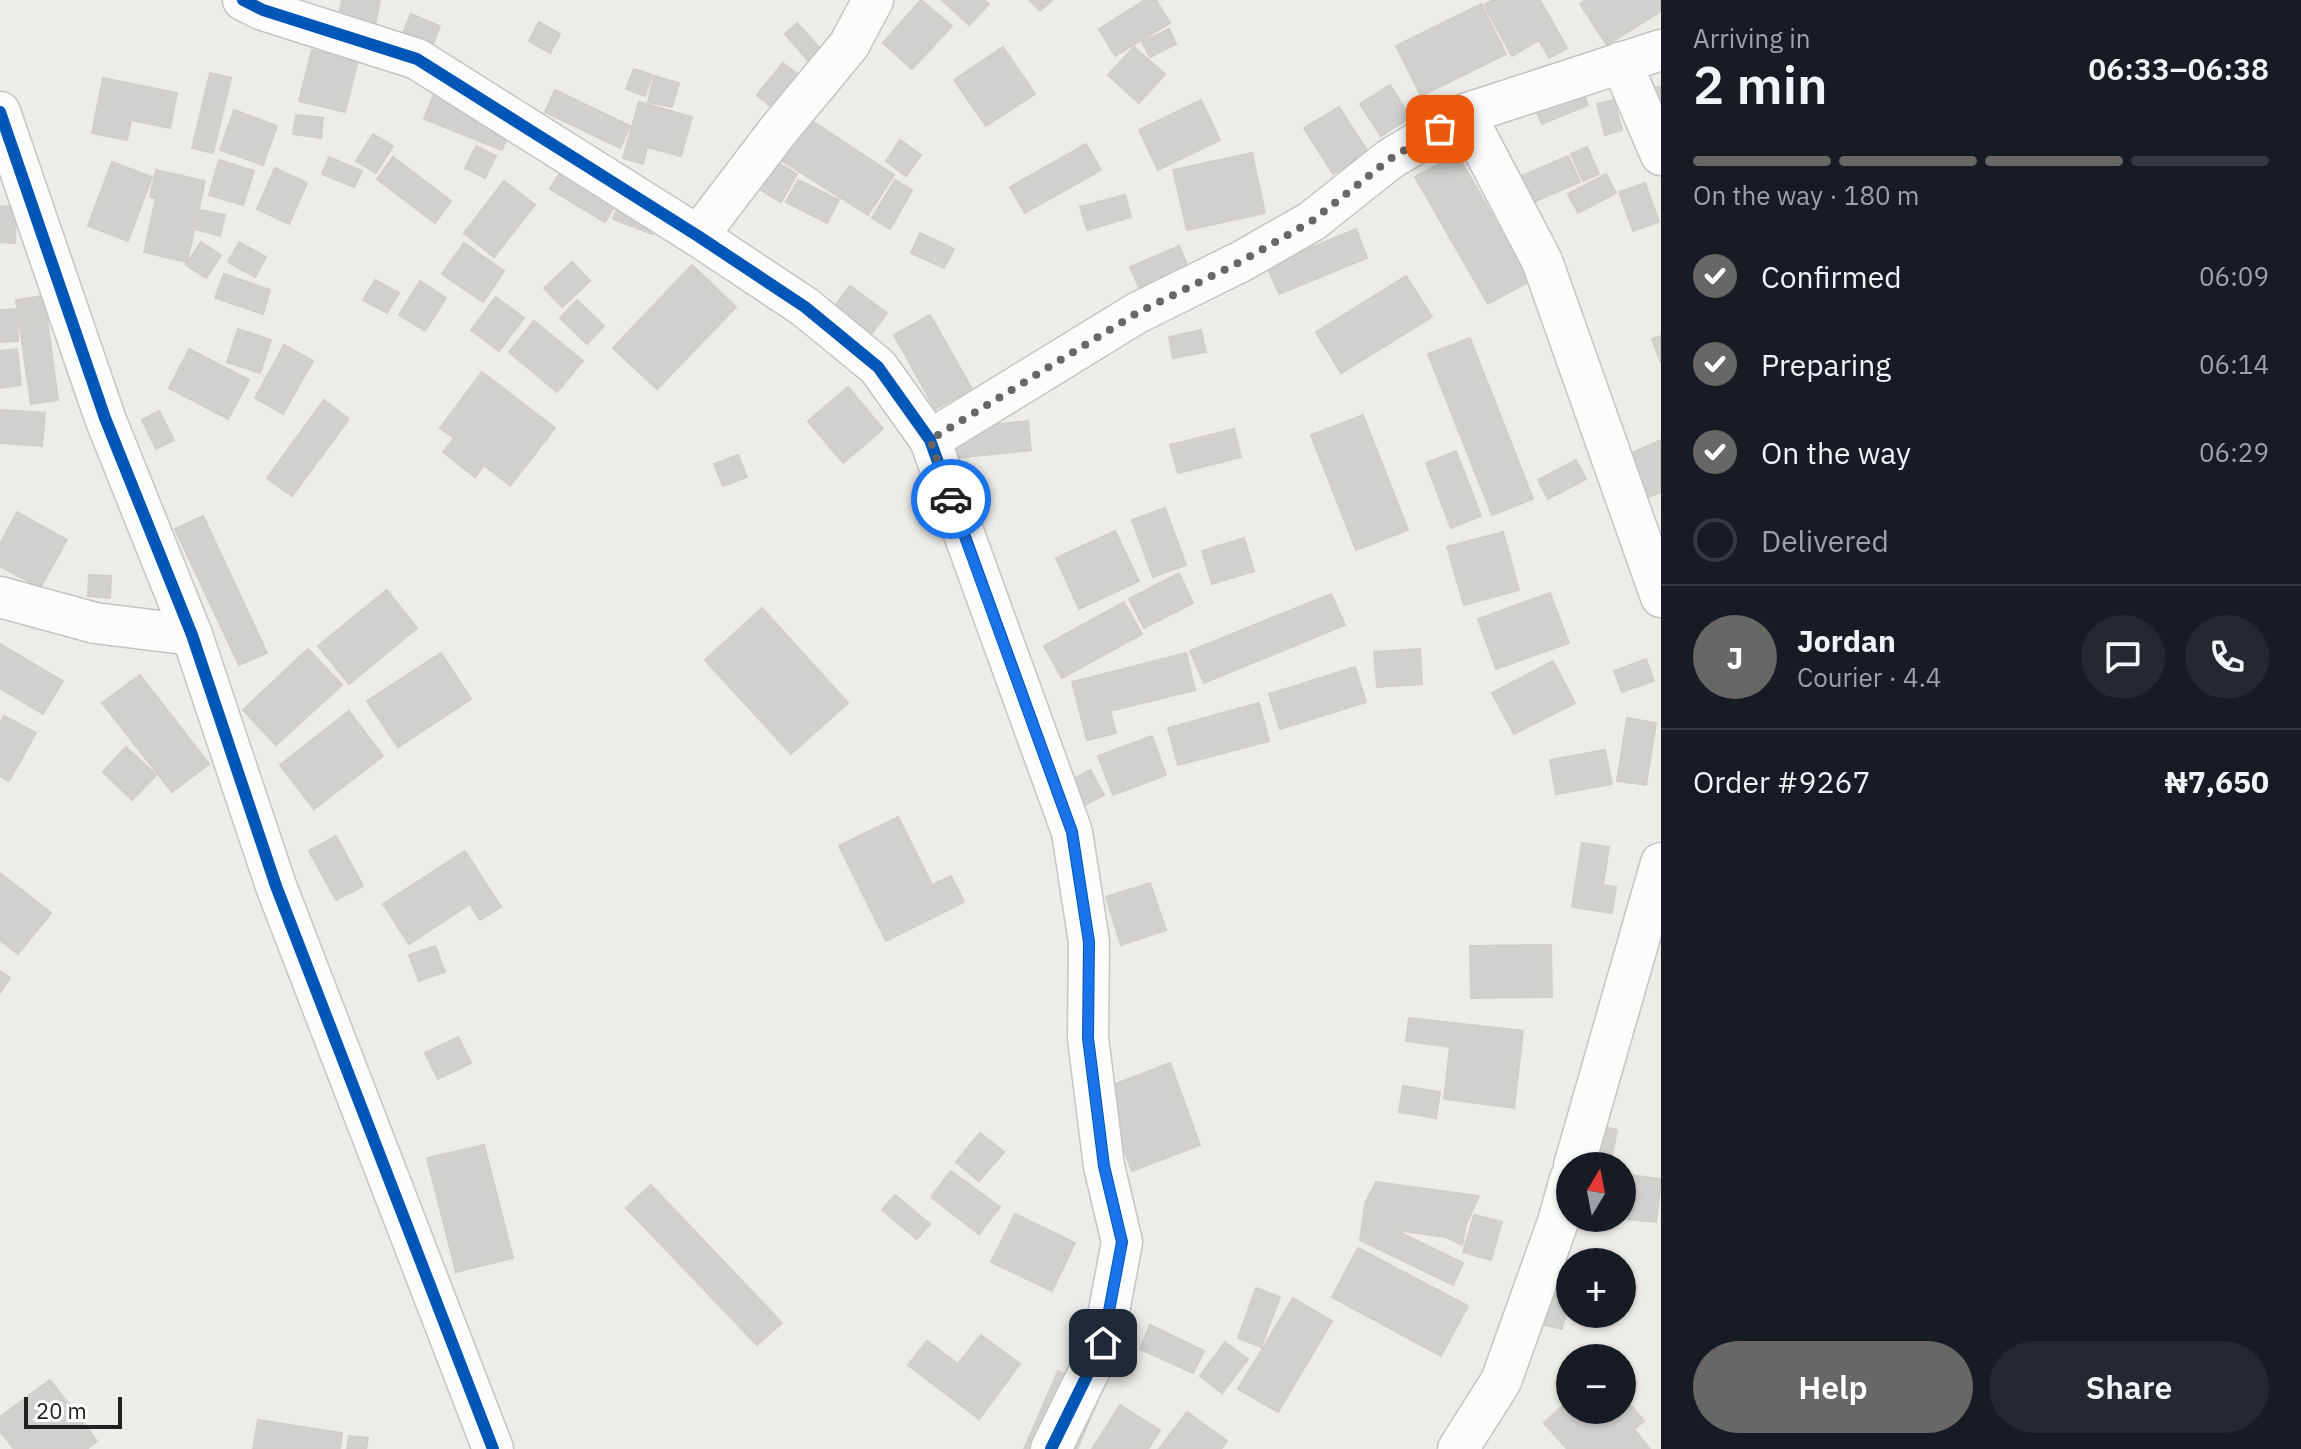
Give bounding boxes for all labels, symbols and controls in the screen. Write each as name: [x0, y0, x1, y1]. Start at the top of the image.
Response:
text: Arriving in: [1693, 21, 1810, 55]
text: 06:33–06:38: [2088, 49, 2269, 88]
text: 2 min: [1693, 51, 1828, 118]
pin: [1406, 95, 1474, 163]
icon: bag: [1418, 107, 1462, 151]
text: On the way · 180 m: [1693, 178, 1919, 212]
icon: check: [1693, 254, 1737, 298]
text: Confirmed: [1761, 257, 1902, 296]
text: 06:09: [2199, 259, 2269, 293]
icon: check: [1693, 342, 1737, 386]
text: Preparing: [1761, 345, 1891, 384]
text: 06:14: [2199, 347, 2269, 381]
icon: check: [1693, 430, 1737, 474]
text: On the way: [1761, 433, 1911, 472]
text: 06:29: [2199, 435, 2269, 469]
courier: [911, 459, 991, 539]
icon: car: [929, 477, 973, 521]
text: Delivered: [1761, 521, 1889, 560]
button: chat: [2081, 615, 2165, 699]
button: phone: [2185, 615, 2269, 699]
text: Jordan: [1797, 621, 1896, 660]
text: J: [1727, 638, 1743, 677]
text: Courier · 4.4: [1797, 660, 1941, 694]
text: Order #9267: [1693, 762, 1870, 801]
text: ₦7,650: [2164, 762, 2269, 801]
north arrow: [1556, 1152, 1636, 1232]
map controls: [1556, 1152, 1636, 1424]
button: +: [1556, 1248, 1636, 1328]
pin: [1069, 1309, 1137, 1377]
icon: home: [1081, 1321, 1125, 1365]
button: Help: [1693, 1341, 1973, 1433]
button: Share: [1989, 1341, 2269, 1433]
button: −: [1556, 1344, 1636, 1424]
scale bar: [24, 1393, 122, 1429]
text: 20 m: [36, 1396, 87, 1425]

